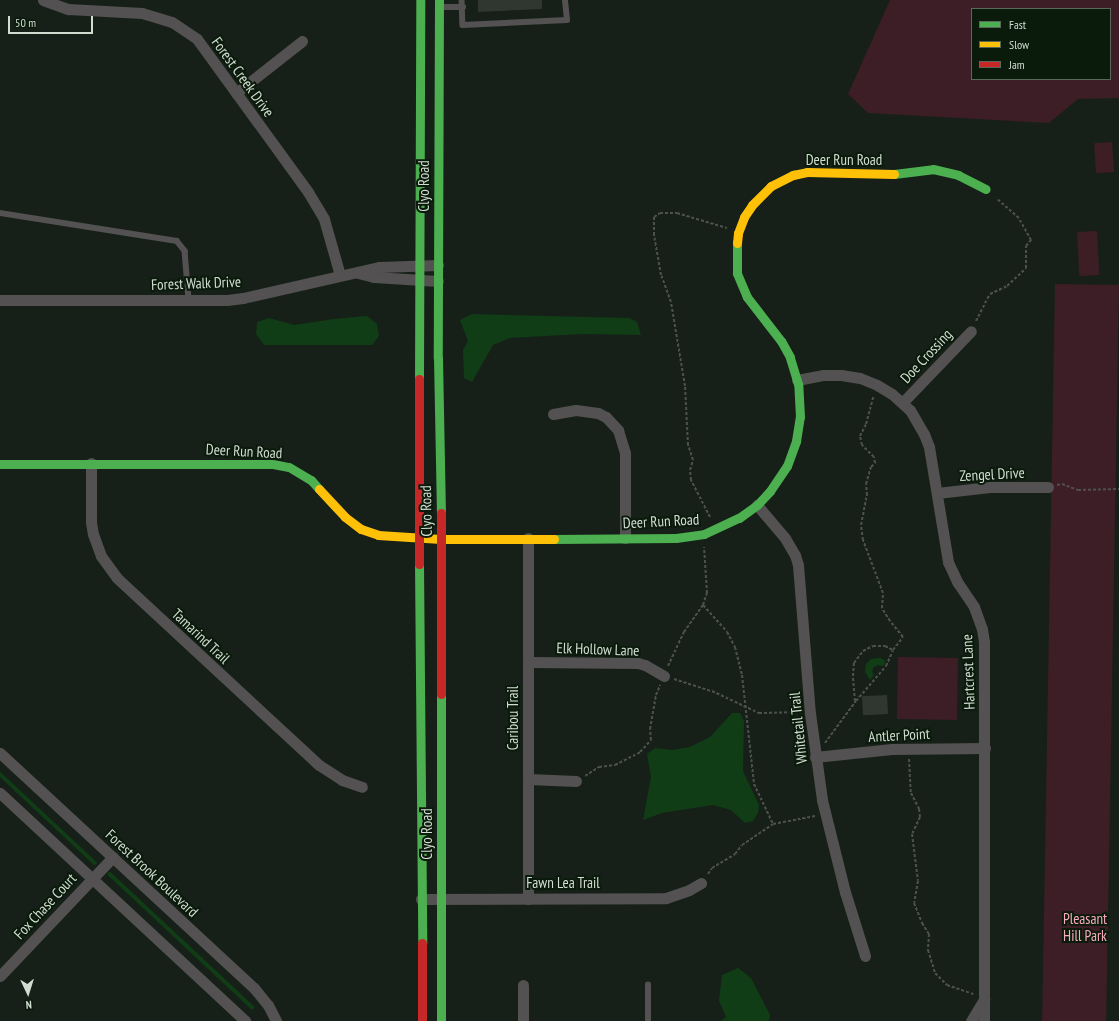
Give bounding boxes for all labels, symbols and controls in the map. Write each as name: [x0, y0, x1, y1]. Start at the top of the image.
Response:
scale bar: [10, 8, 95, 34]
legend: [971, 8, 1111, 80]
text: 50 m: [15, 15, 36, 30]
text: Fast: [1009, 17, 1026, 32]
street label: Forest Creek Drive: [208, 33, 278, 121]
text: Slow: [1009, 37, 1029, 52]
text: Jam: [1009, 57, 1025, 72]
street label: Deer Run Road: [806, 151, 882, 169]
street label: Clyo Road: [415, 160, 433, 212]
street label: Forest Walk Drive: [150, 272, 242, 294]
street label: Doe Crossing: [896, 325, 956, 387]
street label: Deer Run Road: [205, 440, 283, 462]
street label: Zengel Drive: [959, 463, 1025, 485]
street label: Clyo Road: [417, 485, 435, 537]
street label: Deer Run Road: [622, 510, 700, 532]
street label: Tamarind Trail: [168, 604, 234, 668]
street label: Hartcrest Lane: [958, 634, 978, 710]
street label: Elk Hollow Lane: [556, 639, 640, 659]
street label: Caribou Trail: [504, 685, 522, 751]
street label: Whitetail Trail: [785, 691, 811, 765]
street label: Antler Point: [868, 724, 930, 746]
street label: Clyo Road: [418, 808, 436, 860]
street label: Forest Brook Boulevard: [102, 825, 202, 921]
street label: Fox Chase Court: [10, 869, 80, 943]
street label: Fawn Lea Trail: [526, 874, 600, 892]
park label: Pleasant Hill Park: [1063, 909, 1107, 944]
north arrow: [8, 973, 48, 1013]
text: N: [25, 998, 32, 1012]

